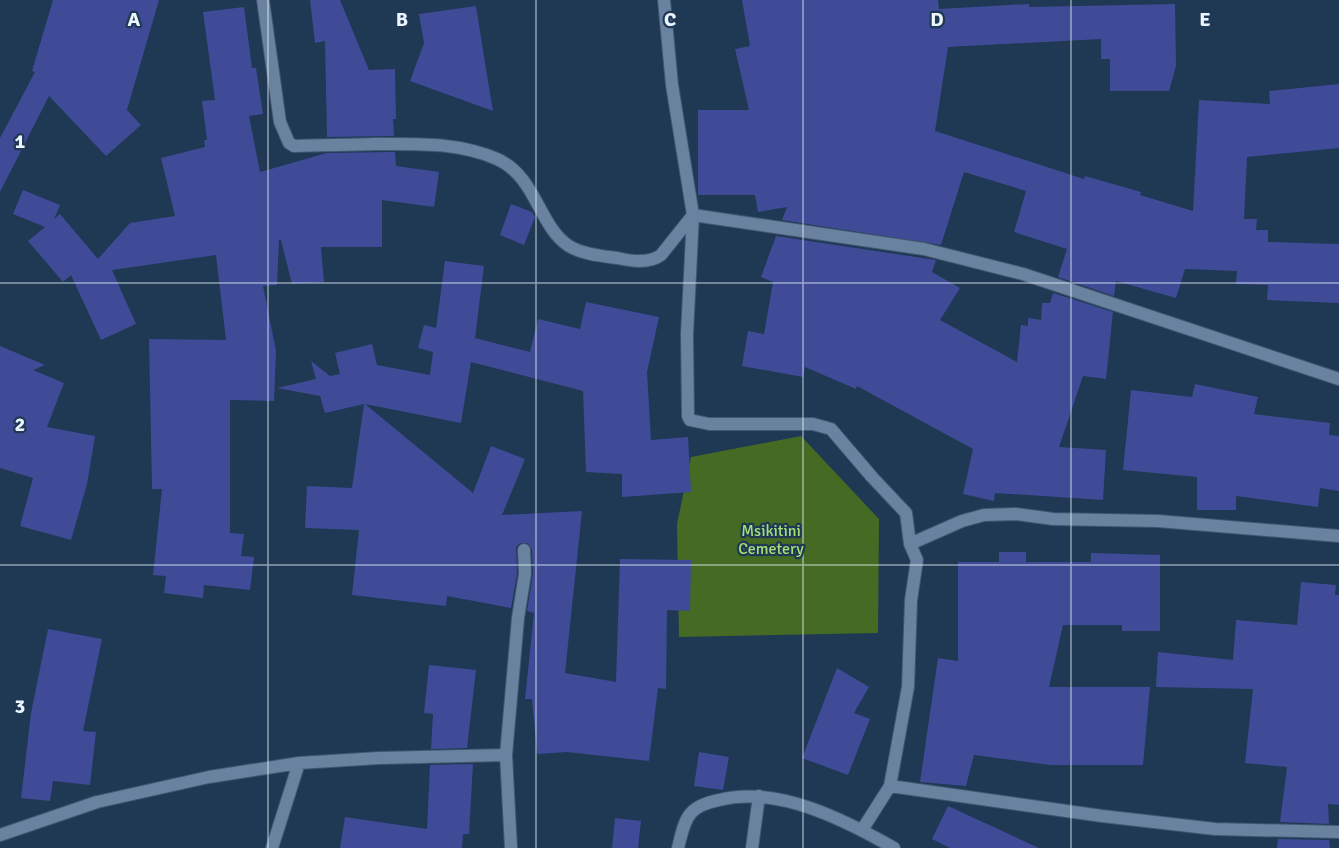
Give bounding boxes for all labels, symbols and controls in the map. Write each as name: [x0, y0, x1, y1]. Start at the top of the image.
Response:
text: A: [128, 7, 141, 32]
text: B: [396, 7, 408, 32]
text: C: [664, 7, 676, 32]
text: D: [930, 7, 944, 32]
text: E: [1199, 7, 1211, 32]
text: 1: [15, 129, 26, 154]
text: 2: [15, 412, 25, 437]
park label: Msikitini Cemetery: [738, 521, 804, 559]
text: 3: [15, 694, 25, 719]

